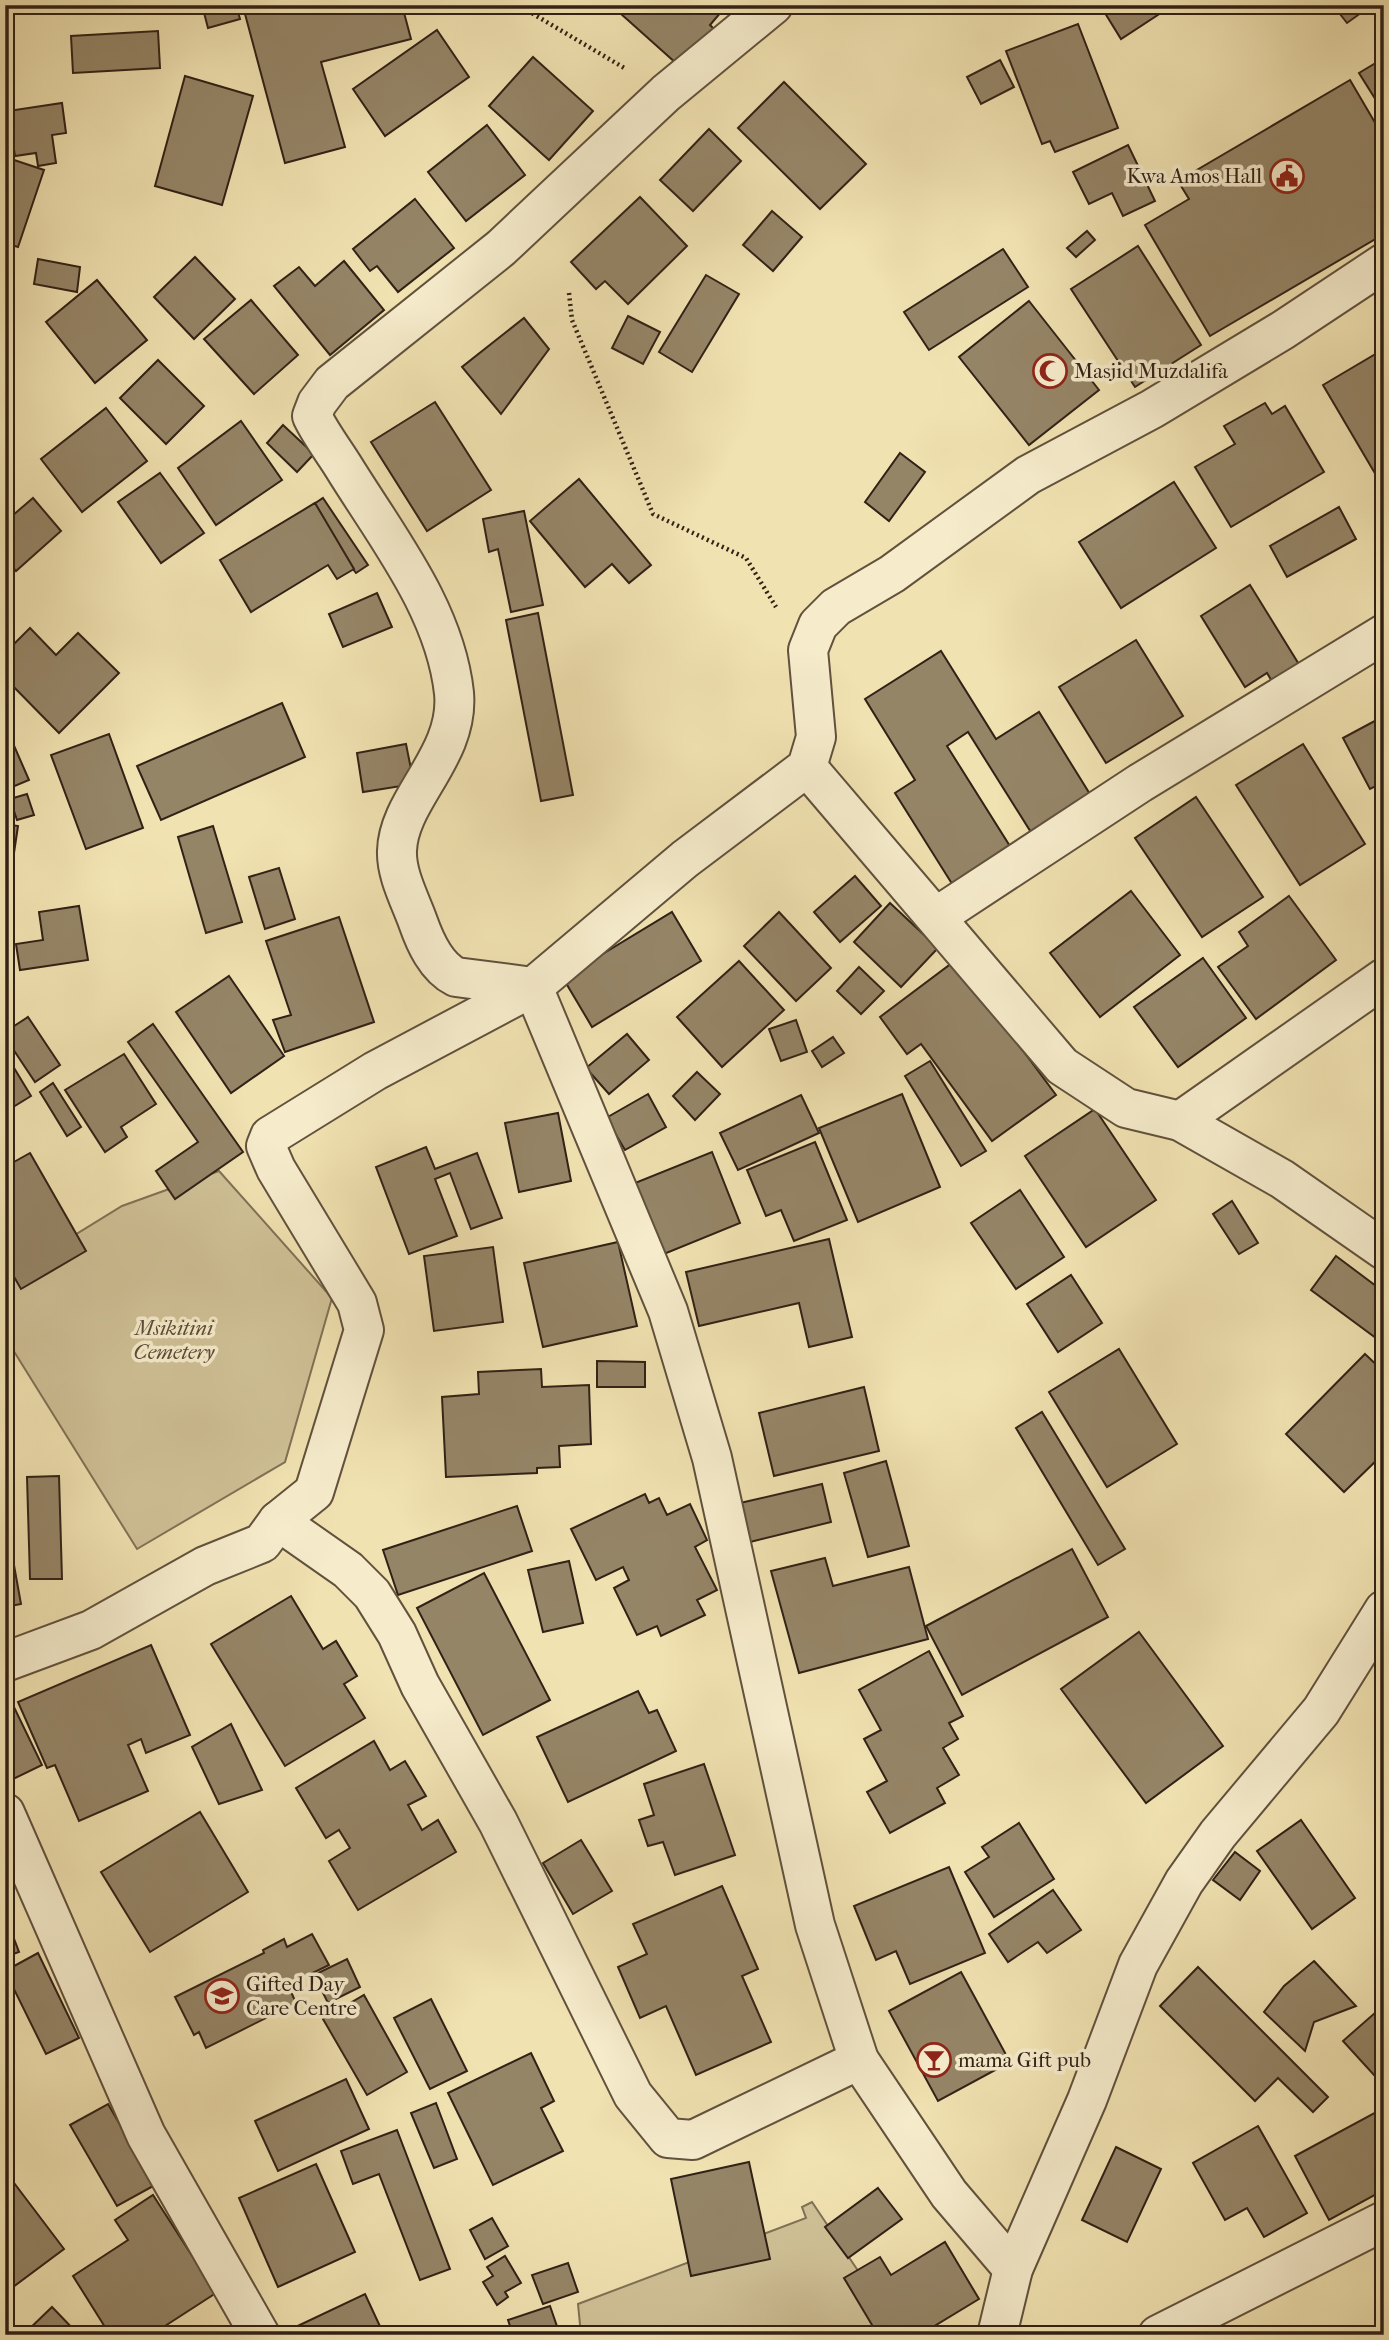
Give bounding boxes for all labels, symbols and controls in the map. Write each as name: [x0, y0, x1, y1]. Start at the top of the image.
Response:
public building icon: Kwa Amos Hall: [1268, 157, 1306, 195]
place label: Kwa Amos Hall: [1127, 164, 1262, 188]
mosque icon: Masjid Muzdalifa: [1031, 352, 1069, 390]
place label: Masjid Muzdalifa: [1074, 359, 1228, 383]
park label: Msikitini Cemetery: [133, 1316, 216, 1364]
place label: Gifted Day Care Centre: [246, 1972, 357, 2020]
school or university icon: Gifted Day Care Centre: [203, 1977, 241, 2015]
bar icon: mama Gift pub: [915, 2041, 953, 2079]
place label: mama Gift pub: [958, 2048, 1091, 2072]

